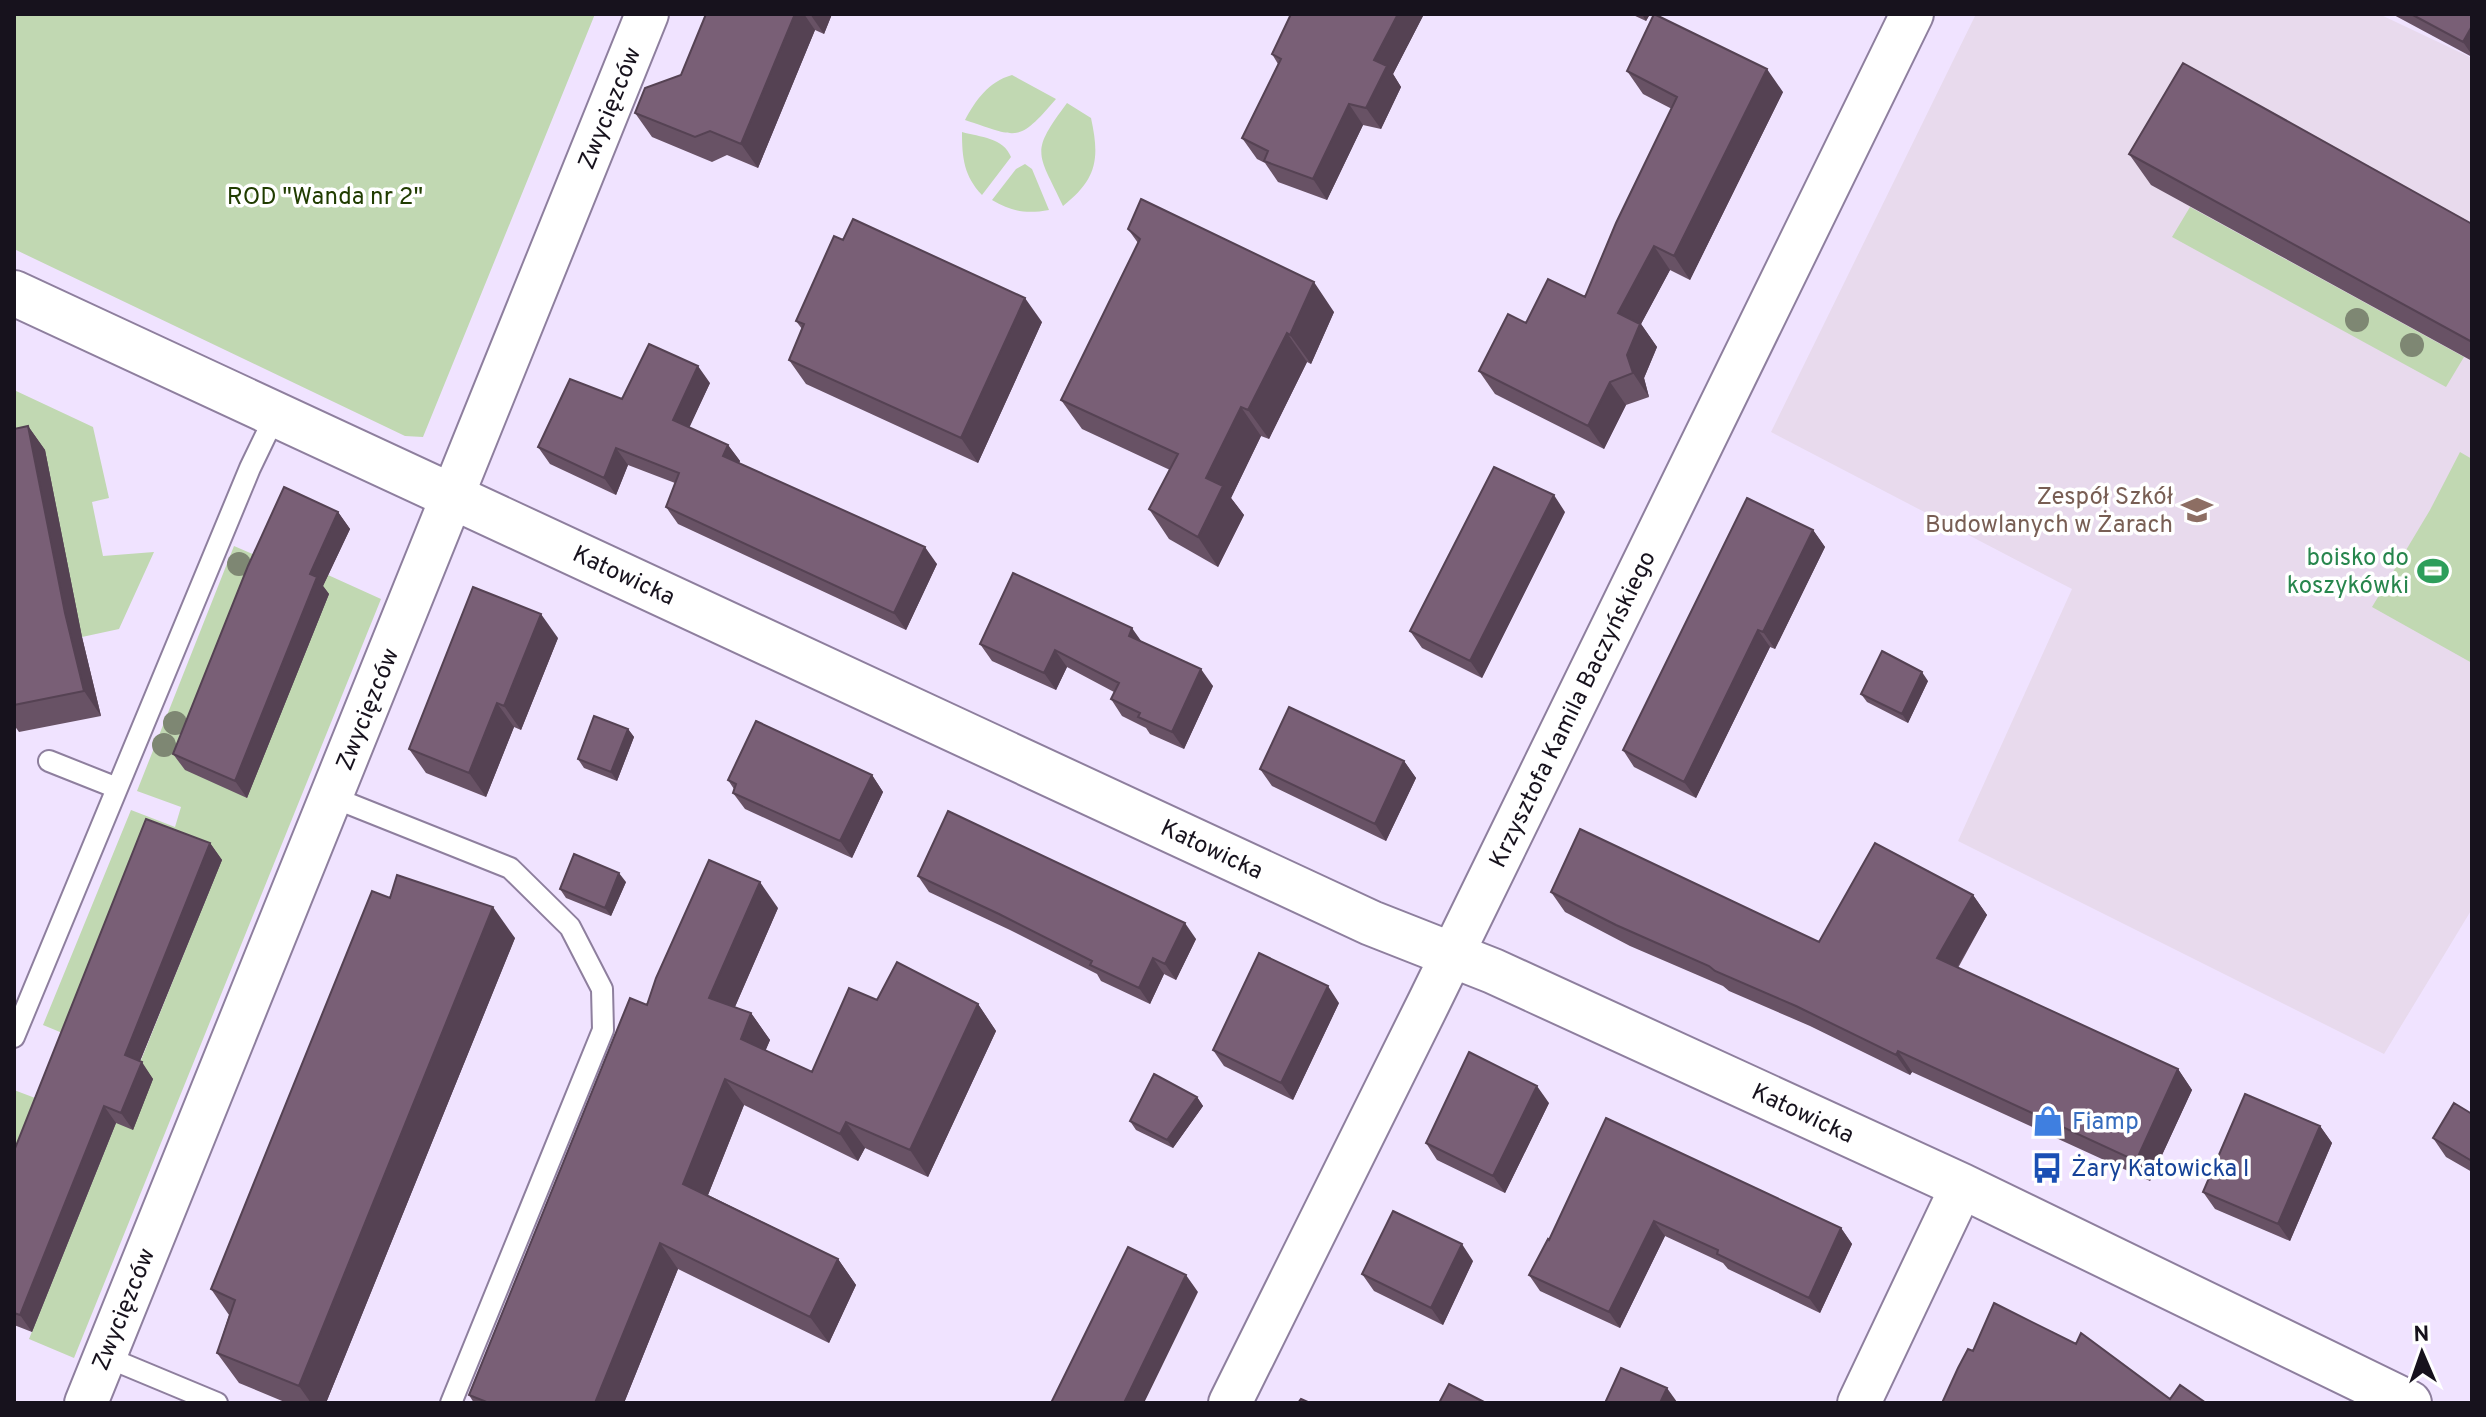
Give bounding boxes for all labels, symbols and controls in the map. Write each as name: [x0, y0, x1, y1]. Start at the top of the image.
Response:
street label: Zwycięzców: [573, 43, 649, 174]
park label: ROD "Wanda nr 2": [227, 183, 423, 213]
place label: Zespół Szkół Budowlanych w Żarach: [1925, 483, 2173, 541]
school or university icon: Zespół Szkół Budowlanych w Żarach: [2180, 493, 2214, 527]
street label: Katowicka: [567, 540, 679, 614]
place label: boisko do koszykówki: [2287, 544, 2409, 602]
street label: Krzysztofa Kamila Baczyńskiego: [1484, 546, 1664, 873]
sports icon: boisko do koszykówki: [2416, 554, 2450, 588]
street label: Zwycięzców: [331, 644, 407, 775]
street label: Katowicka: [1155, 814, 1267, 888]
street label: Katowicka: [1746, 1078, 1858, 1152]
shop icon: Fiamp: [2031, 1104, 2065, 1138]
place label: Fiamp: [2072, 1108, 2139, 1138]
bus stop icon: Żary Katowicka I: [2030, 1151, 2064, 1185]
place label: Żary Katowicka I: [2071, 1154, 2250, 1185]
street label: Zwycięzców: [87, 1244, 163, 1375]
north arrow: [2382, 1313, 2462, 1393]
text: N: [2413, 1322, 2430, 1349]

